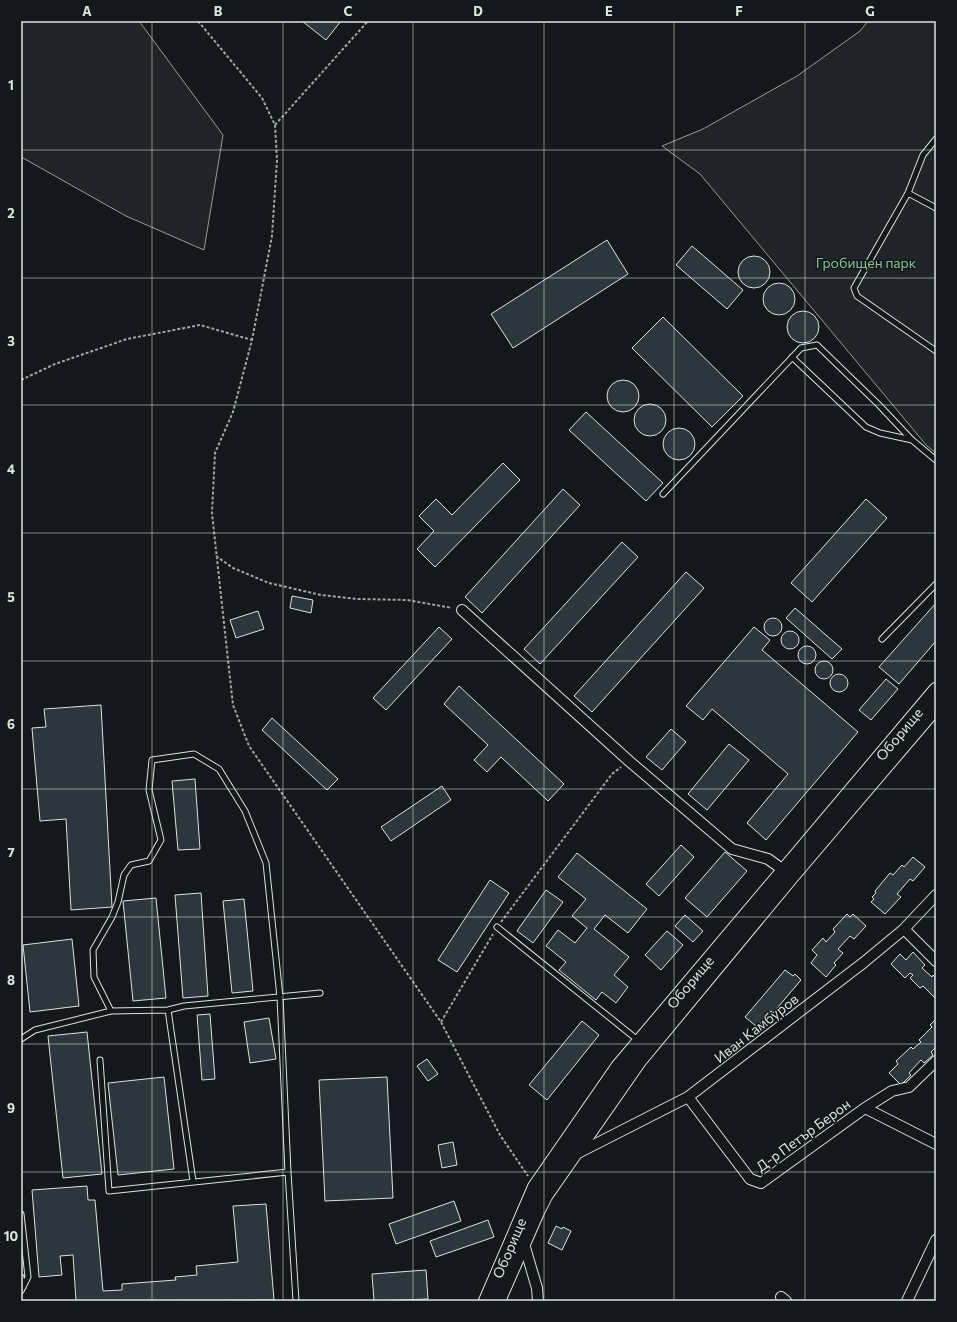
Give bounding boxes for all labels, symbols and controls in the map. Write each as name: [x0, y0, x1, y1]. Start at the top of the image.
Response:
text: A: [82, 3, 92, 19]
text: B: [214, 3, 223, 19]
text: C: [344, 3, 353, 19]
text: D: [473, 3, 483, 19]
text: E: [605, 3, 613, 19]
text: F: [735, 3, 743, 19]
text: G: [865, 3, 875, 19]
text: 1: [8, 77, 14, 93]
text: 2: [7, 205, 15, 221]
park label: Гробищен парк: [816, 254, 917, 271]
text: 3: [7, 333, 15, 349]
text: 4: [7, 461, 15, 477]
text: 5: [7, 589, 15, 605]
street label: Оборище: [872, 704, 926, 764]
text: 6: [7, 716, 15, 732]
text: 7: [7, 844, 15, 860]
street label: Оборище: [663, 952, 717, 1012]
text: 8: [7, 972, 15, 988]
street label: Иван Камбуров: [711, 990, 801, 1066]
street label: Д-р Петър Берон: [753, 1095, 853, 1175]
text: 9: [7, 1100, 15, 1116]
street label: Оборище: [489, 1215, 529, 1281]
text: 10: [4, 1228, 19, 1244]

